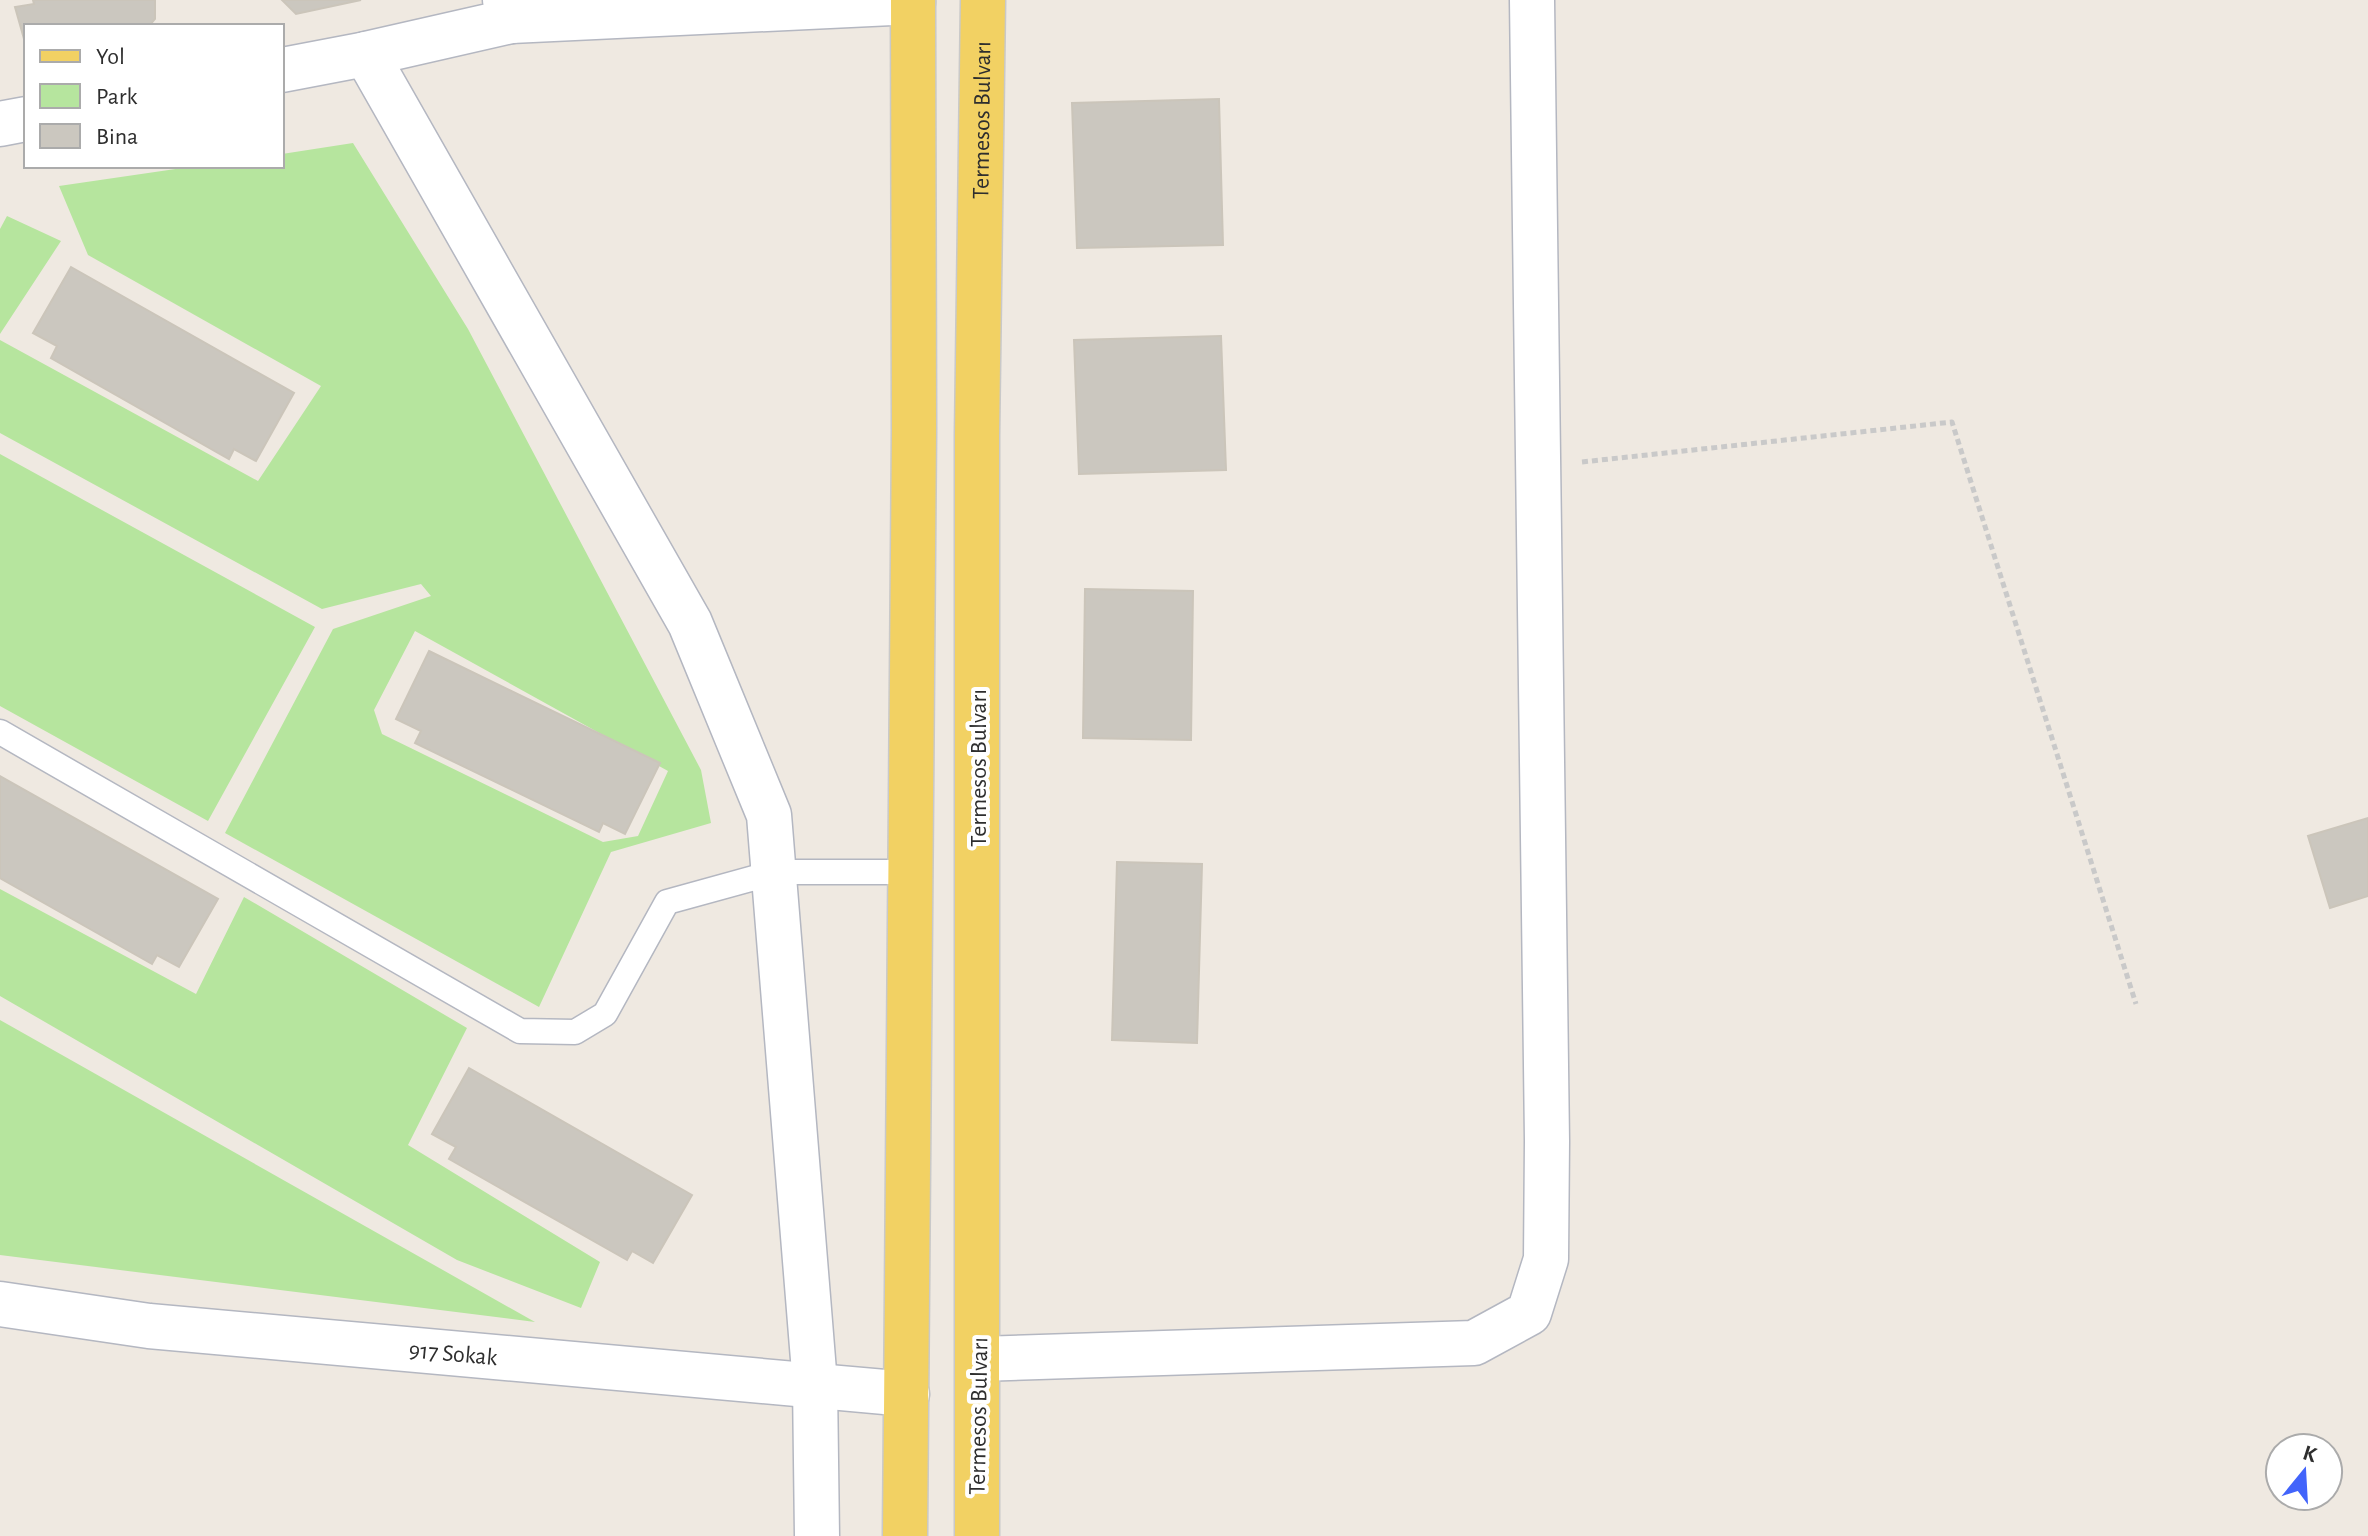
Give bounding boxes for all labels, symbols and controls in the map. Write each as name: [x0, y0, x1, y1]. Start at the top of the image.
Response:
legend: [24, 24, 284, 168]
street label: Termesos Bulvarı: [969, 41, 995, 199]
text: Yol: [96, 45, 125, 69]
text: Park: [96, 85, 137, 109]
text: Bina: [96, 125, 138, 149]
street label: Termesos Bulvarı: [967, 689, 991, 847]
street label: Termesos Bulvarı: [966, 1337, 992, 1495]
street label: 917 Sokak: [408, 1338, 498, 1370]
north arrow: [2264, 1432, 2344, 1512]
text: K: [2300, 1441, 2320, 1467]

